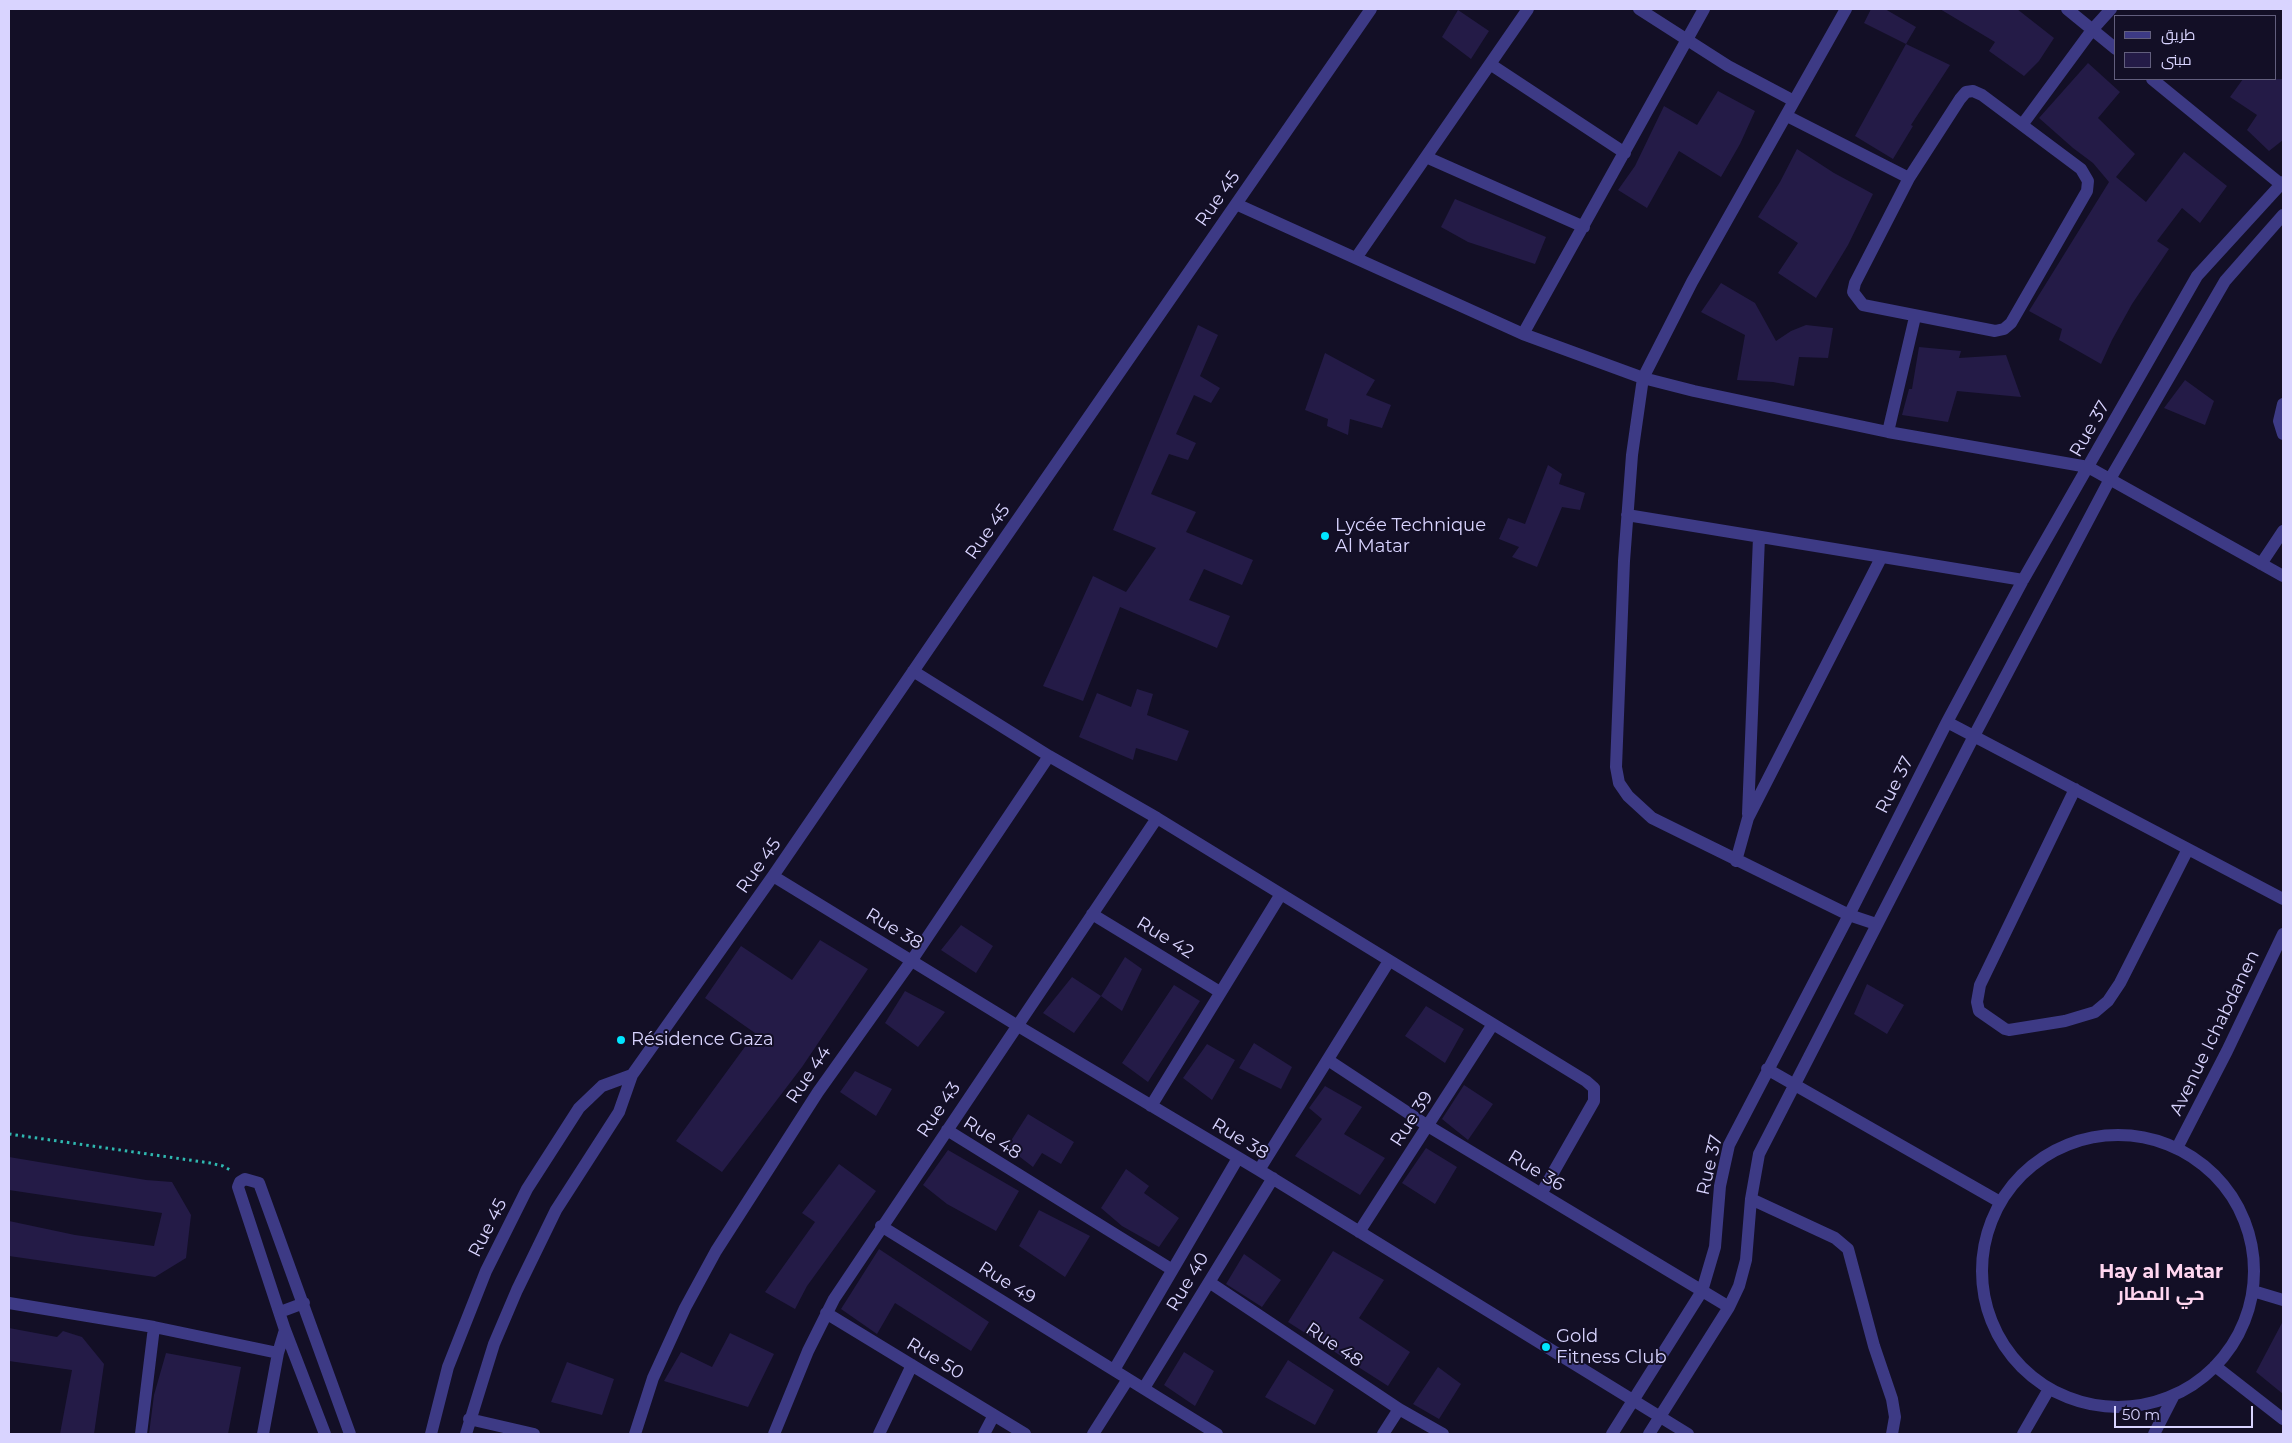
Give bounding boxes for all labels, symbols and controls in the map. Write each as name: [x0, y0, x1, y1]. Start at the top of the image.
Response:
legend: [2114, 15, 2277, 80]
text: طريق: [2161, 25, 2195, 44]
text: مبنى: [2161, 50, 2192, 69]
street label: Rue 45: [1191, 167, 1245, 231]
street label: Rue 37: [2065, 397, 2115, 461]
street label: Rue 45: [961, 500, 1015, 564]
place label: Lycée Technique Al Matar: [1335, 515, 1486, 558]
marker: Lycée Technique Al Matar: [1319, 530, 1331, 542]
street label: Rue 37: [1871, 753, 1919, 817]
street label: Rue 45: [732, 834, 786, 898]
street label: Rue 38: [862, 904, 926, 954]
street label: Rue 42: [1133, 913, 1197, 963]
street label: Avenue Ichabdanen: [2166, 947, 2264, 1119]
place label: Résidence Gaza: [631, 1029, 774, 1051]
marker: Résidence Gaza: [615, 1034, 627, 1046]
street label: Rue 44: [782, 1042, 836, 1108]
street label: Rue 43: [913, 1078, 965, 1142]
street label: Rue 39: [1386, 1087, 1438, 1151]
street label: Rue 48: [959, 1112, 1025, 1164]
street label: Rue 38: [1208, 1114, 1272, 1164]
street label: Rue 37: [1693, 1133, 1727, 1197]
street label: Rue 36: [1504, 1146, 1568, 1196]
street label: Rue 45: [464, 1195, 512, 1261]
street label: Rue 40: [1162, 1249, 1214, 1315]
street label: Rue 49: [974, 1257, 1040, 1309]
district label: Hay al Matar حي المطار: [2099, 1261, 2223, 1305]
street label: Rue 48: [1301, 1318, 1367, 1372]
place label: Gold Fitness Club: [1556, 1326, 1667, 1368]
street label: Rue 50: [903, 1334, 967, 1384]
marker: Gold Fitness Club: [1540, 1341, 1552, 1353]
scale bar: [2117, 1396, 2256, 1428]
text: 50 m: [2122, 1405, 2160, 1424]

